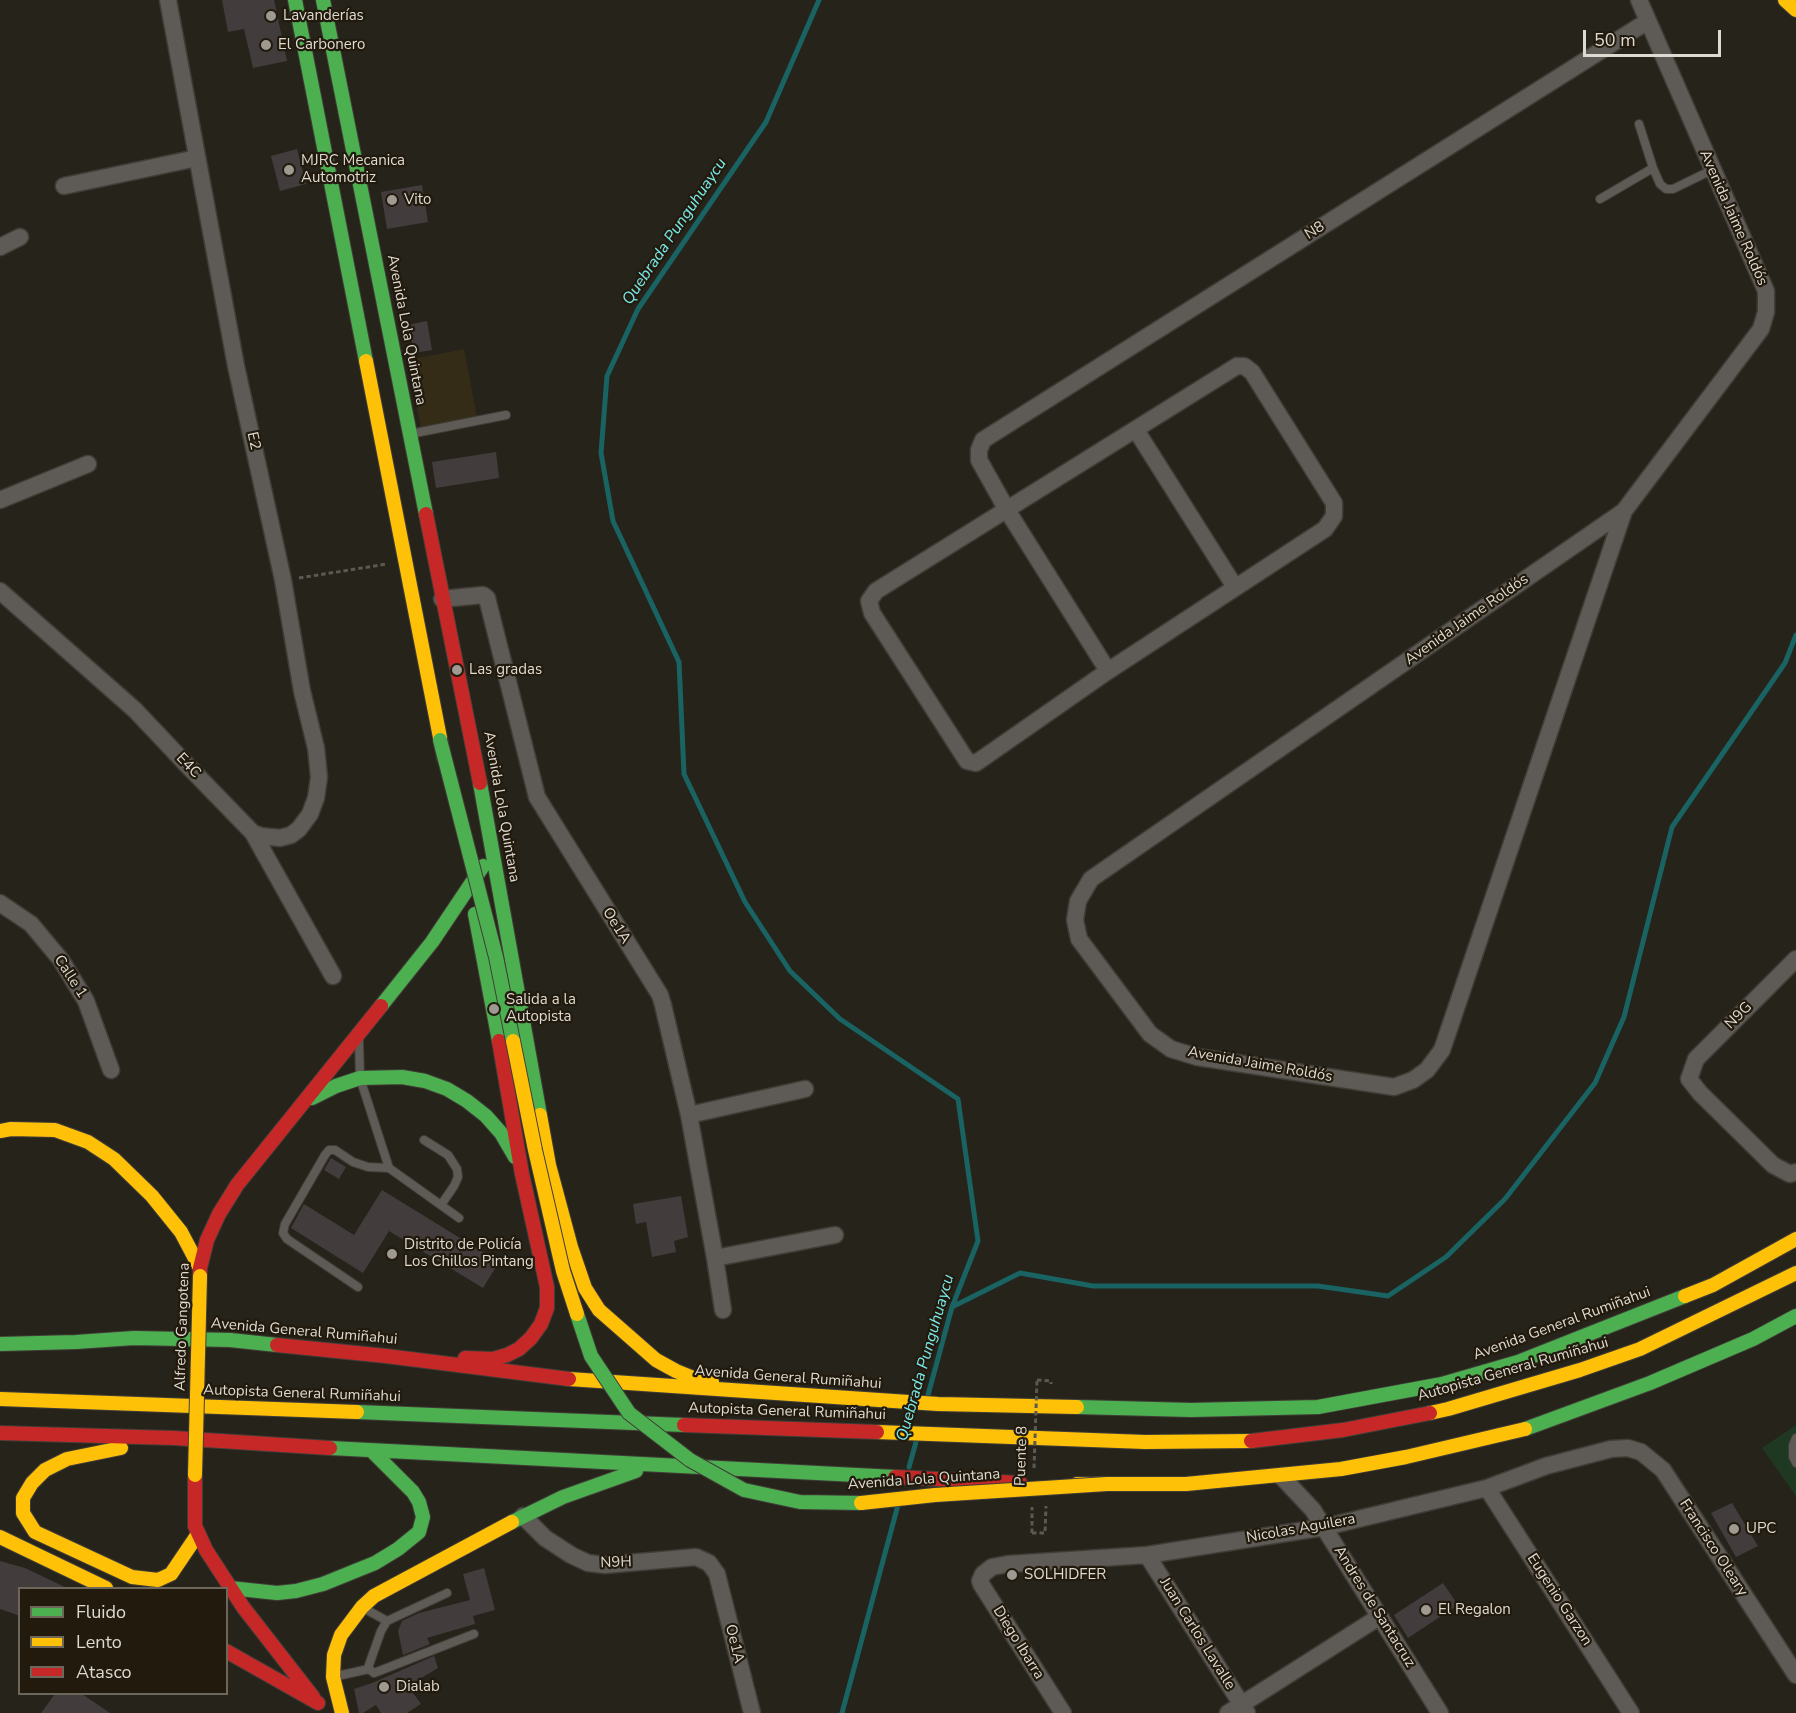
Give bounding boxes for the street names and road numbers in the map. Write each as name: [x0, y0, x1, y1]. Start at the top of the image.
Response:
street label: Avenida Jaime Roldós: [1695, 147, 1771, 289]
street label: N8: [1302, 218, 1328, 244]
street label: Avenida Lola Quintana: [383, 253, 429, 407]
street label: E2: [242, 430, 264, 452]
street label: Avenida Jaime Roldós: [1402, 571, 1532, 669]
street label: Avenida Lola Quintana: [479, 730, 523, 884]
street label: E4C: [172, 750, 204, 782]
street label: Oe1A: [598, 905, 634, 947]
street label: Calle 1: [50, 952, 90, 1002]
street label: N9G: [1722, 999, 1756, 1033]
street label: Avenida Jaime Roldós: [1186, 1043, 1334, 1087]
street label: Alfredo Gangotena: [172, 1262, 194, 1392]
street label: Avenida General Rumiñahui: [1471, 1284, 1653, 1364]
street label: Avenida General Rumiñahui: [210, 1315, 398, 1349]
street label: Autopista General Rumiñahui: [1415, 1334, 1611, 1406]
street label: Avenida General Rumiñahui: [694, 1362, 882, 1394]
street label: Autopista General Rumiñahui: [203, 1382, 401, 1406]
street label: Autopista General Rumiñahui: [688, 1400, 886, 1424]
street label: Puente 8: [1012, 1426, 1032, 1486]
street label: Avenida Lola Quintana: [847, 1466, 1001, 1494]
street label: Francisco Oleary: [1675, 1496, 1751, 1600]
street label: Nicolas Aguilera: [1245, 1511, 1357, 1547]
street label: Andres de Santacruz: [1329, 1543, 1419, 1671]
street label: Eugenio Garzon: [1523, 1551, 1595, 1649]
street label: N9H: [600, 1553, 632, 1573]
street label: Juan Carlos Lavalle: [1155, 1575, 1239, 1693]
street label: Diego Ibarra: [988, 1603, 1048, 1683]
street label: Oe1A: [720, 1623, 748, 1665]

